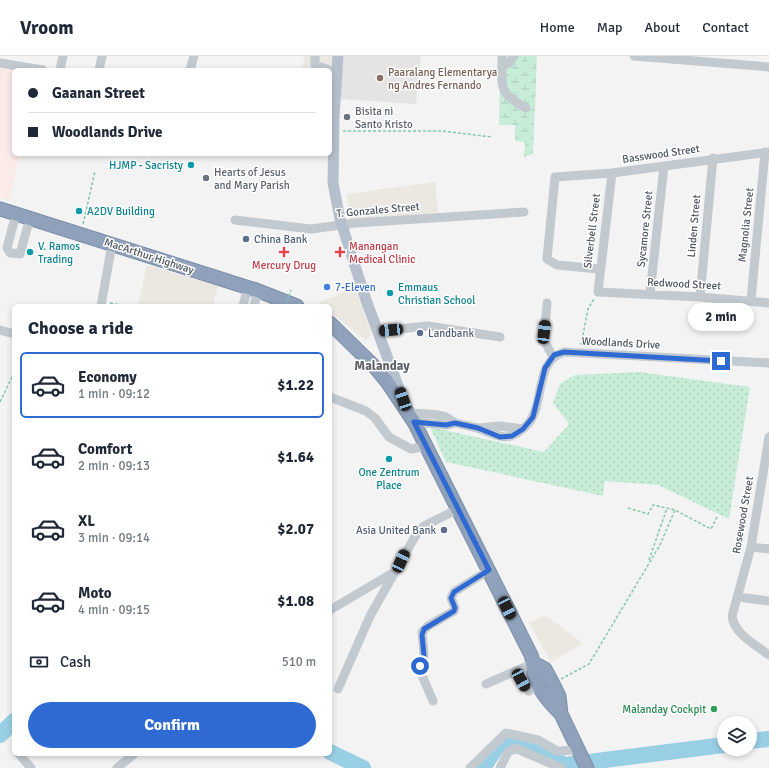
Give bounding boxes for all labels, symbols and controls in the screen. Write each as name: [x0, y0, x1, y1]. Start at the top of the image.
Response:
text: Vroom: [20, 16, 74, 40]
text: Home: [540, 19, 575, 36]
text: Map: [597, 19, 622, 36]
text: About: [644, 19, 680, 36]
text: Contact: [702, 19, 749, 36]
place label: Paaralang Elementarya ng Andres Fernando: [388, 66, 498, 92]
marker: Paaralang Elementarya ng Andres Fernando: [375, 73, 385, 83]
text: Gaanan Street: [52, 84, 145, 102]
place label: Bisita ni Santo Kristo: [355, 105, 413, 131]
marker: Bisita ni Santo Kristo: [342, 112, 352, 122]
text: Woodlands Drive: [52, 123, 163, 141]
street label: Basswood Street: [621, 142, 701, 166]
place label: HJMP - Sacristy: [109, 159, 184, 172]
marker: HJMP - Sacristy: [186, 160, 196, 170]
place label: Hearts of Jesus and Mary Parish: [214, 166, 290, 192]
marker: Hearts of Jesus and Mary Parish: [201, 173, 211, 183]
street label: Magnolia Street: [736, 187, 756, 263]
street label: Sycamore Street: [635, 190, 655, 268]
street label: Silverbell Street: [581, 193, 603, 269]
street label: Linden Street: [685, 194, 703, 258]
street label: T. Gonzales Street: [336, 200, 420, 220]
place label: A2DV Building: [87, 205, 155, 218]
marker: A2DV Building: [74, 206, 84, 216]
place label: China Bank: [254, 233, 308, 246]
marker: China Bank: [241, 234, 251, 244]
street label: MacArthur Highway: [103, 235, 196, 277]
place label: V. Ramos Trading: [38, 240, 80, 266]
place label: Manangan Medical Clinic: [349, 240, 416, 266]
marker: Manangan Medical Clinic: [334, 246, 346, 258]
marker: V. Ramos Trading: [25, 247, 35, 257]
marker: Mercury Drug: [279, 247, 289, 257]
place label: Mercury Drug: [252, 259, 316, 272]
street label: Redwood Street: [647, 276, 721, 292]
place label: 7-Eleven: [335, 281, 376, 294]
place label: Emmaus Christian School: [398, 281, 476, 307]
marker: 7-Eleven: [322, 282, 332, 292]
marker: Emmaus Christian School: [385, 288, 395, 298]
callout: 2 min: [688, 303, 754, 331]
text: 2 min: [705, 309, 737, 325]
text: Choose a ride: [28, 317, 133, 339]
car: [537, 319, 551, 345]
car: [379, 323, 403, 337]
place label: Landbank: [428, 327, 474, 340]
marker: Landbank: [415, 328, 425, 338]
street label: Woodlands Drive: [581, 334, 661, 352]
route end: [712, 352, 730, 370]
district label: Malanday: [354, 358, 410, 374]
icon: car: [30, 367, 66, 403]
text: Economy: [78, 368, 137, 386]
text: $1.22: [277, 376, 314, 394]
text: 1 min · 09:12: [78, 386, 150, 402]
car: [393, 386, 413, 412]
icon: car: [30, 439, 66, 475]
text: Comfort: [78, 440, 132, 458]
text: $1.64: [277, 448, 314, 466]
marker: One Zentrum Place: [384, 454, 394, 464]
text: 2 min · 09:13: [78, 458, 150, 474]
place label: One Zentrum Place: [358, 466, 420, 492]
street label: Rosewood Street: [730, 475, 756, 555]
icon: car: [30, 511, 66, 547]
text: XL: [78, 512, 95, 530]
text: $2.07: [277, 520, 314, 538]
place label: Asia United Bank: [356, 524, 436, 537]
marker: Asia United Bank: [439, 525, 449, 535]
text: 3 min · 09:14: [78, 530, 150, 546]
car: [390, 548, 412, 574]
icon: car: [30, 583, 66, 619]
text: Moto: [78, 584, 112, 602]
text: $1.08: [277, 592, 314, 610]
car: [496, 595, 518, 621]
text: 4 min · 09:15: [78, 602, 150, 618]
icon: cash: [28, 651, 50, 673]
text: Cash: [60, 653, 91, 671]
text: 510 m: [282, 654, 316, 670]
route start: [411, 657, 429, 675]
car: [510, 667, 532, 693]
button: Confirm: [28, 702, 316, 748]
place label: Malanday Cockpit: [622, 703, 706, 716]
marker: Malanday Cockpit: [709, 704, 719, 714]
map controls: [717, 716, 757, 756]
button: layers: [717, 716, 757, 756]

